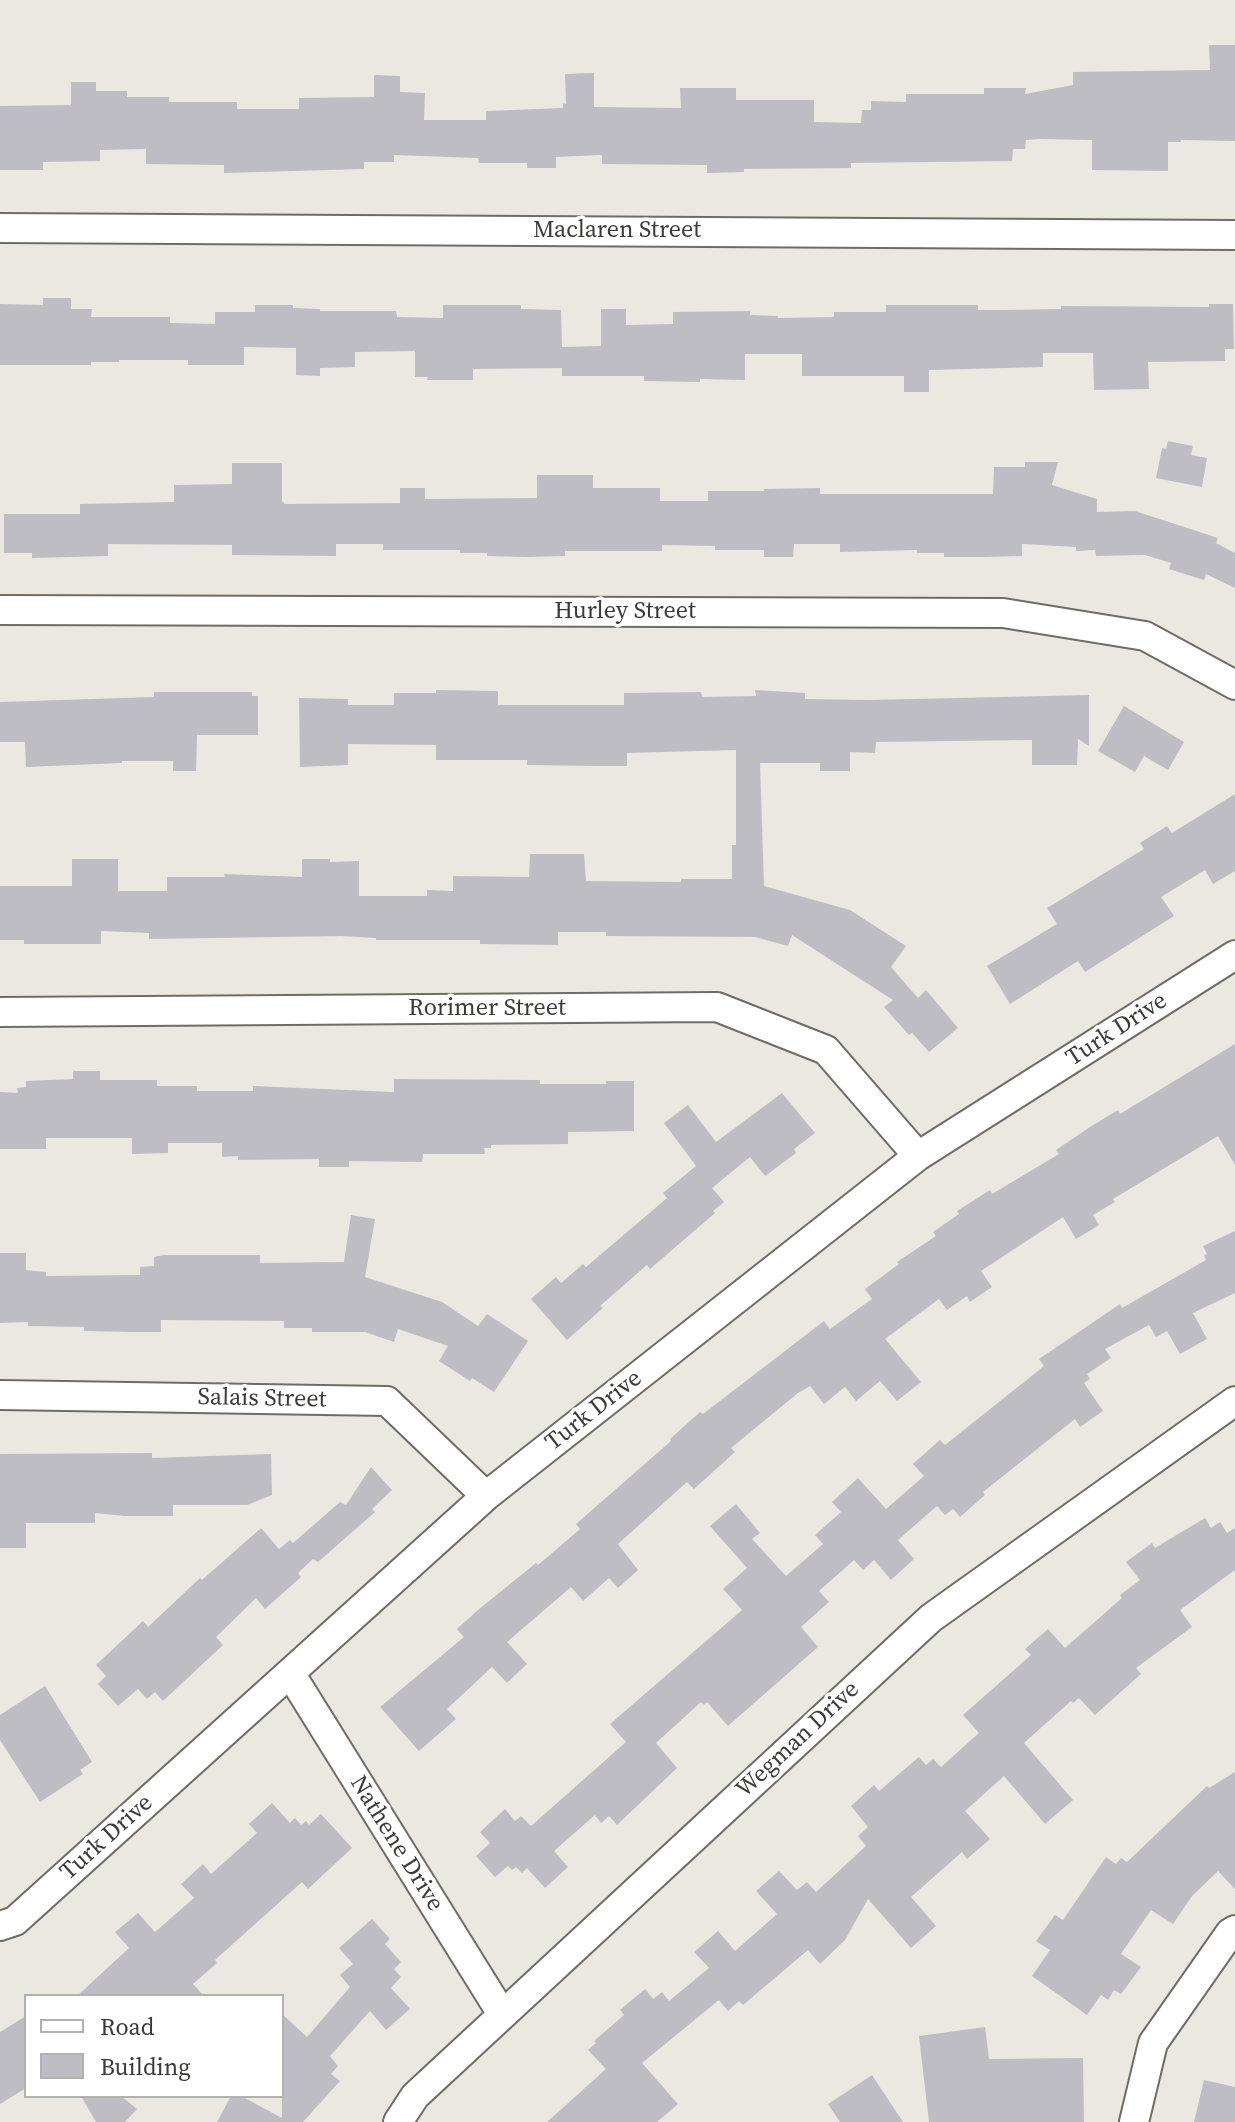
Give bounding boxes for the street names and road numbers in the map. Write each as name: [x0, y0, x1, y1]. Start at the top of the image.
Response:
street label: Maclaren Street: [533, 217, 701, 245]
street label: Hurley Street: [554, 598, 696, 626]
street label: Turk Drive: [1061, 987, 1173, 1073]
street label: Rorimer Street: [408, 995, 566, 1023]
street label: Turk Drive: [540, 1364, 648, 1458]
street label: Salais Street: [197, 1383, 327, 1415]
street label: Wegman Drive: [730, 1676, 866, 1804]
street label: Nathene Drive: [343, 1771, 449, 1917]
street label: Turk Drive: [55, 1789, 159, 1887]

